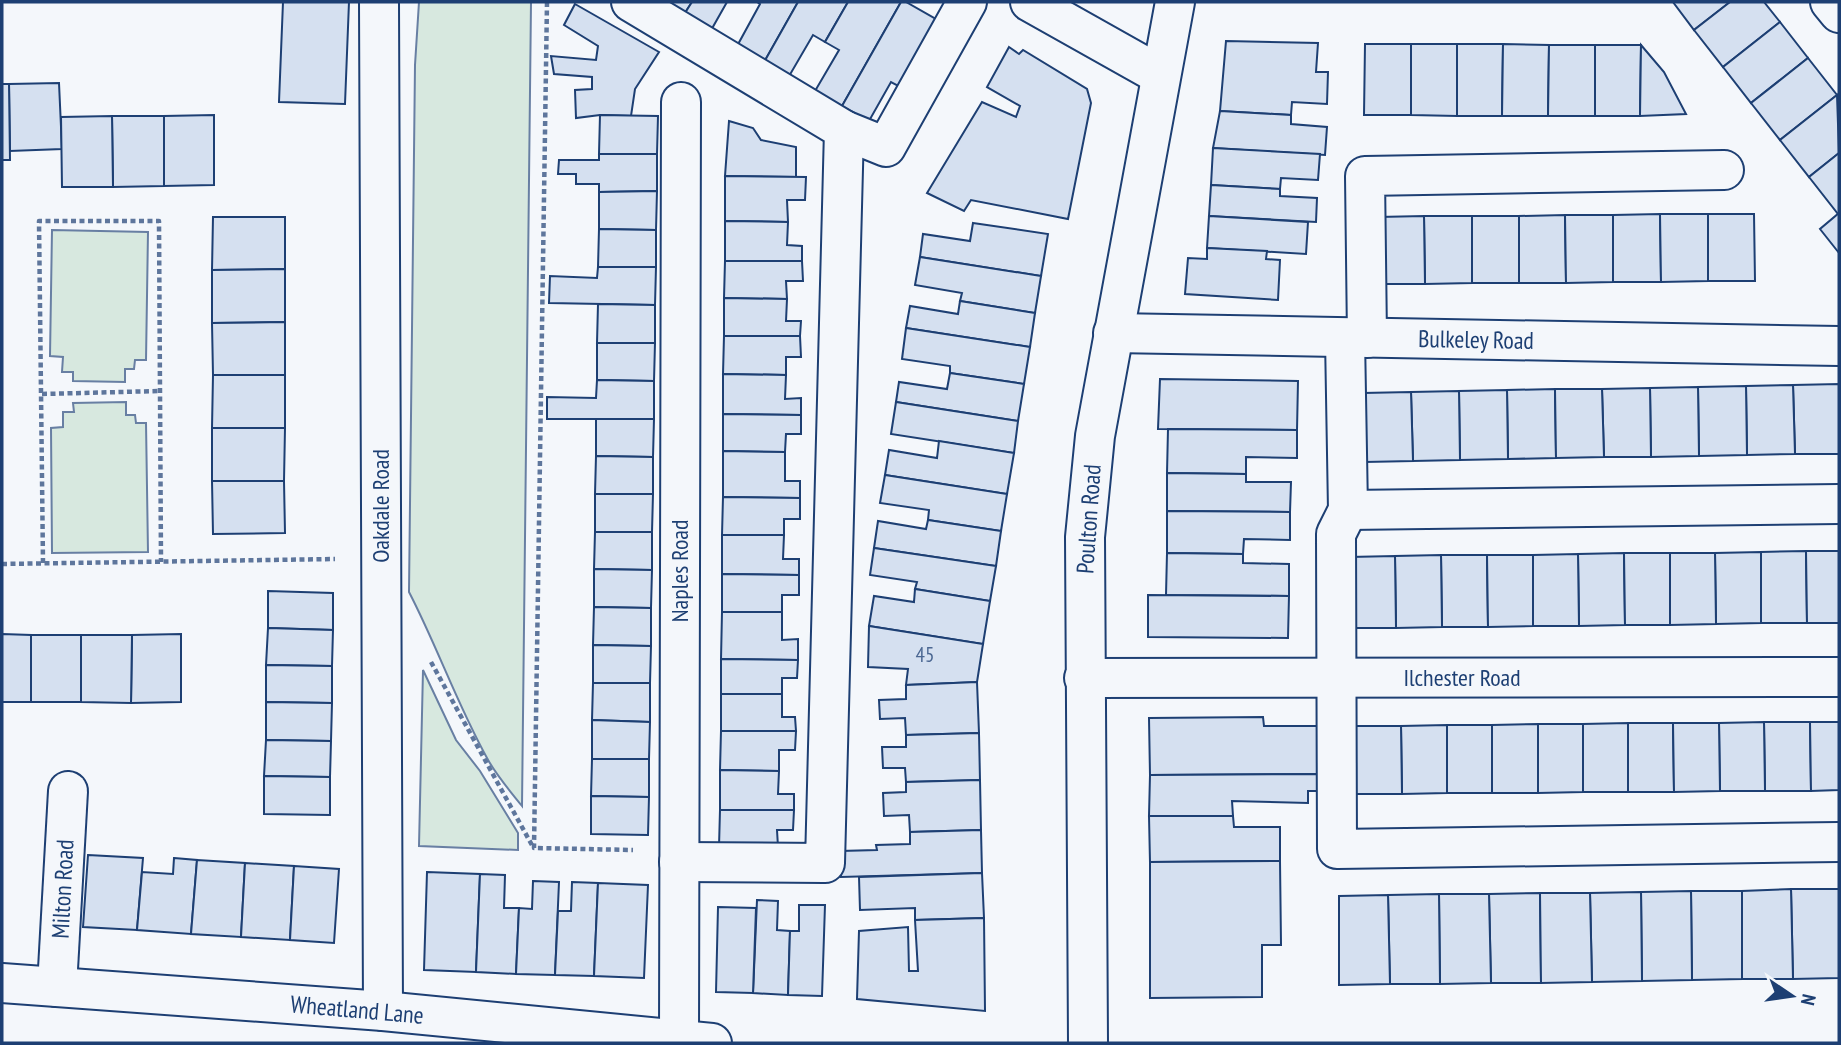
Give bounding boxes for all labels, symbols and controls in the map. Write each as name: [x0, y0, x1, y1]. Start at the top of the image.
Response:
street label: Bulkeley Road: [1418, 323, 1534, 356]
street label: Oakdale Road: [365, 449, 396, 563]
street label: Poulton Road: [1069, 463, 1108, 575]
street label: Naples Road: [664, 520, 695, 622]
house number: 45: [916, 641, 934, 668]
street label: Ilchester Road: [1403, 662, 1521, 693]
street label: Milton Road: [44, 839, 81, 939]
north arrow: [1757, 961, 1827, 1031]
street label: Wheatland Lane: [289, 988, 425, 1031]
text: N: [1796, 992, 1821, 1008]

